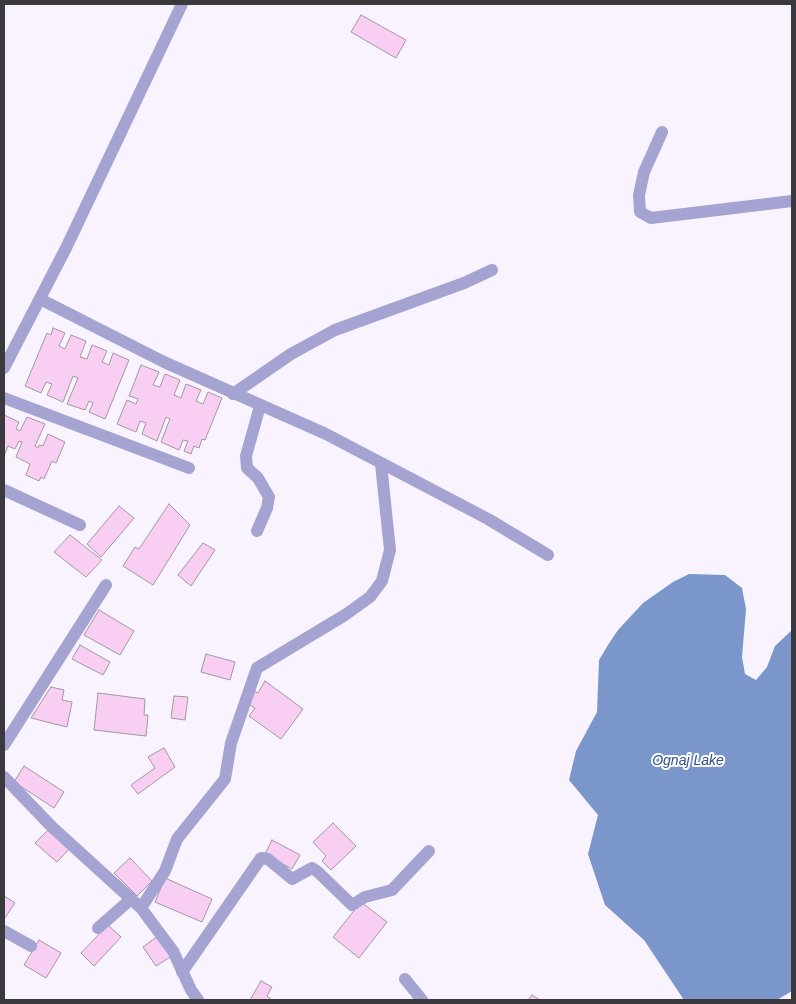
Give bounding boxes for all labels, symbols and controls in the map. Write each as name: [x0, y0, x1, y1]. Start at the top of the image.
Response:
water label: Ognaj Lake: [652, 753, 724, 769]

